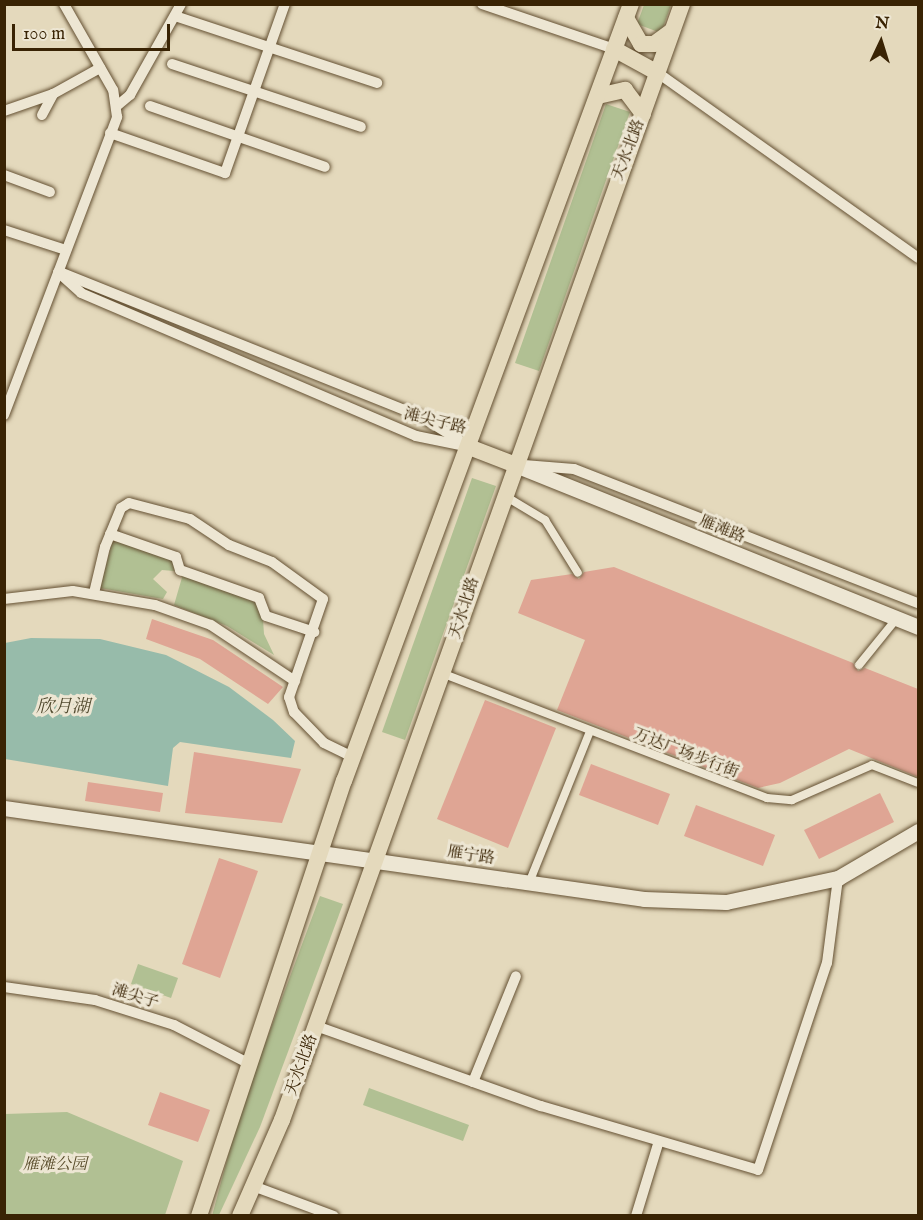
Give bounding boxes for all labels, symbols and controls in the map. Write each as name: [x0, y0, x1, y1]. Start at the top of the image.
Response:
scale bar: [15, 12, 172, 50]
north arrow: [851, 12, 911, 72]
text: N: [875, 14, 890, 35]
text: 100 m: [23, 23, 65, 46]
street label: 天水北路: [609, 117, 649, 183]
street label: 滩尖子路: [402, 405, 468, 439]
street label: 雁滩路: [696, 512, 748, 548]
street label: 天水北路: [446, 575, 484, 641]
water label: 欣月湖: [36, 697, 90, 719]
street label: 万达广场步行街: [630, 725, 742, 783]
street label: 雁宁路: [446, 843, 496, 869]
street label: 滩尖子: [109, 981, 161, 1013]
street label: 天水北路: [282, 1032, 322, 1098]
park label: 雁滩公园: [23, 1155, 87, 1175]

